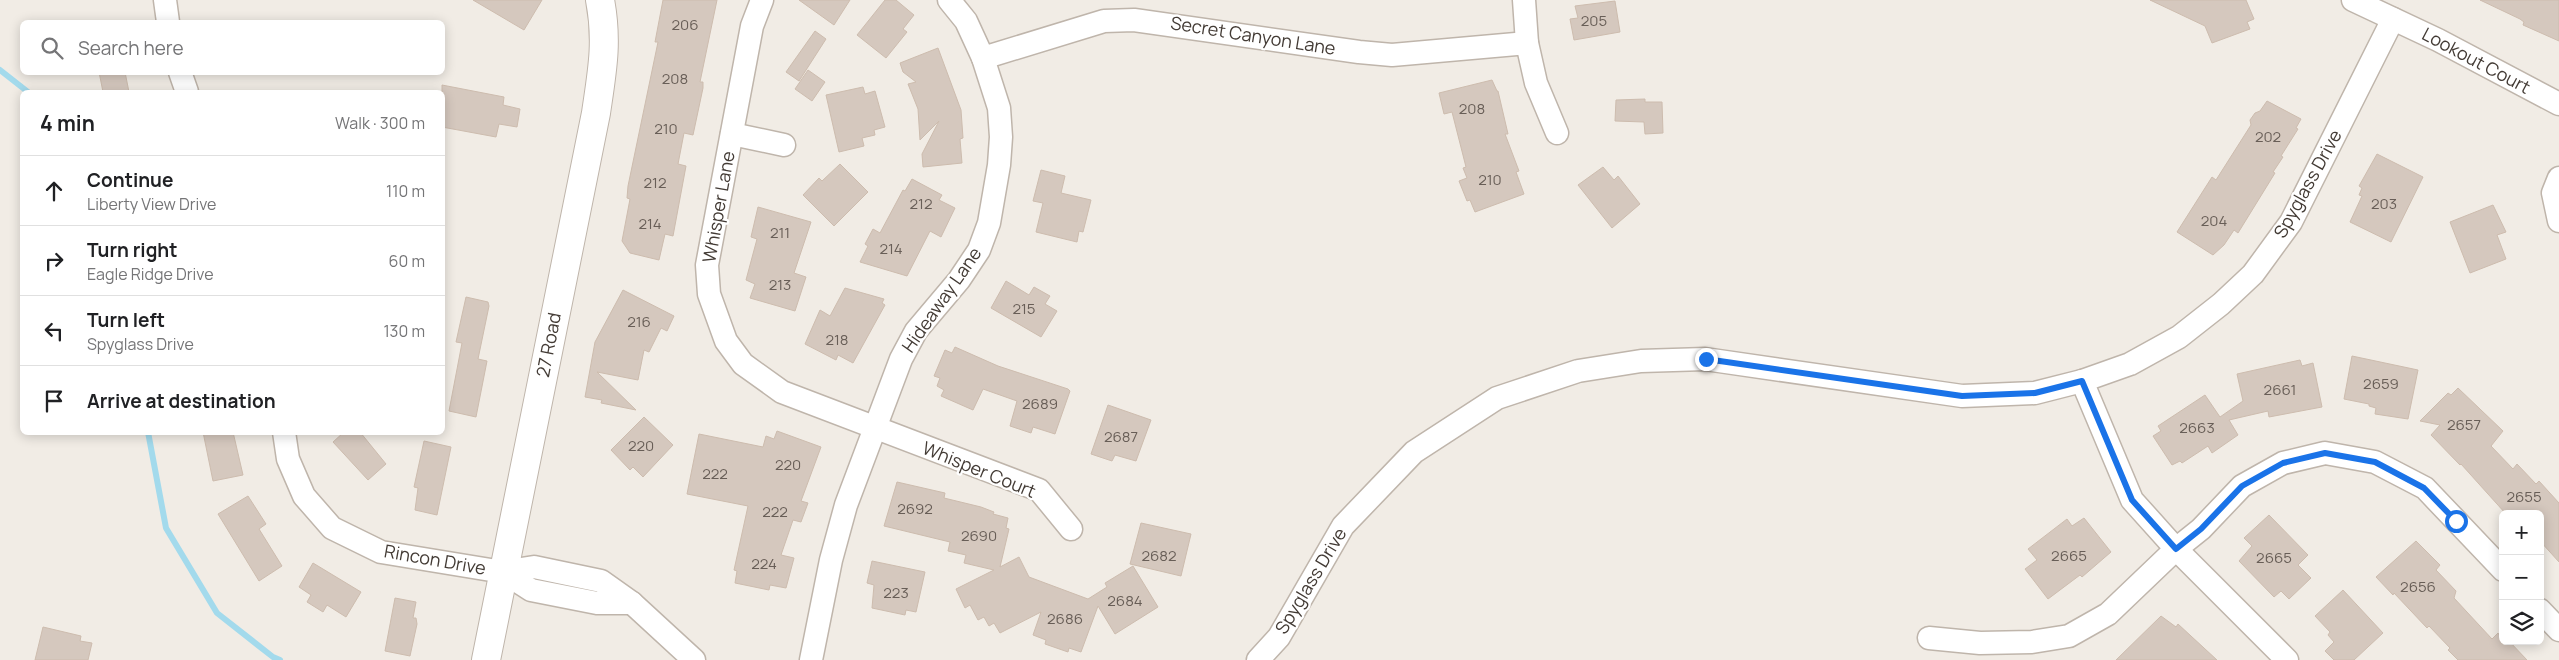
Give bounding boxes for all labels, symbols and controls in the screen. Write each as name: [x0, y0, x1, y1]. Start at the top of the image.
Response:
street label: Secret Canyon Lane: [1169, 10, 1337, 60]
house number: 205: [1581, 10, 1607, 31]
house number: 206: [671, 14, 699, 35]
search box: [20, 20, 445, 75]
street label: Lookout Court: [2418, 22, 2535, 99]
icon: search: [38, 34, 66, 62]
text: Search here: [78, 35, 184, 61]
house number: 208: [662, 68, 688, 89]
house number: 208: [1459, 98, 1485, 119]
text: 4 min: [40, 109, 95, 137]
text: Walk · 300 m: [335, 112, 425, 134]
house number: 210: [654, 118, 678, 139]
street label: Spyglass Drive: [2268, 125, 2347, 242]
house number: 202: [2255, 126, 2281, 147]
street label: Whisper Lane: [696, 149, 740, 264]
text: Continue: [87, 167, 173, 193]
house number: 210: [1478, 169, 1502, 190]
house number: 212: [644, 172, 666, 193]
icon: ahead: [40, 177, 68, 205]
text: 110 m: [386, 180, 425, 202]
text: Liberty View Drive: [87, 193, 216, 215]
house number: 212: [910, 193, 932, 214]
house number: 203: [2371, 193, 2397, 214]
house number: 204: [2201, 210, 2227, 231]
house number: 214: [638, 213, 662, 234]
house number: 211: [770, 222, 790, 243]
text: Turn right: [87, 237, 177, 263]
house number: 214: [879, 238, 903, 259]
street label: Hideaway Lane: [896, 242, 986, 357]
icon: right: [40, 247, 68, 275]
text: 60 m: [389, 250, 425, 272]
text: Eagle Ridge Drive: [87, 263, 214, 285]
house number: 213: [769, 274, 791, 295]
house number: 215: [1012, 298, 1036, 319]
text: Turn left: [87, 307, 165, 333]
street label: 27 Road: [530, 310, 566, 379]
house number: 216: [627, 311, 651, 332]
icon: left: [40, 317, 68, 345]
text: 130 m: [383, 320, 425, 342]
house number: 218: [825, 329, 849, 350]
text: Spyglass Drive: [87, 333, 194, 355]
route end: [1695, 348, 1718, 371]
house number: 2659: [2363, 373, 2399, 394]
house number: 2661: [2264, 379, 2296, 400]
icon: arrive: [40, 387, 68, 415]
text: Arrive at destination: [87, 388, 276, 414]
house number: 2689: [1022, 393, 1058, 414]
house number: 2657: [2447, 414, 2481, 435]
house number: 2663: [2179, 417, 2215, 438]
house number: 2687: [1104, 426, 1138, 447]
house number: 220: [628, 435, 654, 456]
street label: Whisper Court: [919, 435, 1040, 503]
house number: 220: [775, 454, 801, 475]
house number: 222: [702, 463, 728, 484]
house number: 2655: [2506, 486, 2542, 507]
house number: 2692: [897, 498, 933, 519]
house number: 222: [762, 501, 788, 522]
route start: [2445, 510, 2468, 533]
map controls: [2499, 510, 2544, 645]
button: +: [2499, 510, 2544, 555]
street label: Spyglass Drive: [1269, 523, 1351, 638]
house number: 2690: [961, 525, 997, 546]
street label: Rincon Drive: [382, 538, 488, 580]
house number: 2682: [1141, 545, 1177, 566]
house number: 2665: [2051, 545, 2087, 566]
house number: 2665: [2256, 547, 2292, 568]
house number: 224: [751, 553, 777, 574]
button: −: [2499, 555, 2544, 600]
house number: 2656: [2400, 576, 2436, 597]
house number: 223: [883, 582, 909, 603]
house number: 2684: [1107, 590, 1143, 611]
button: layers: [2499, 600, 2544, 645]
house number: 2686: [1047, 608, 1083, 629]

